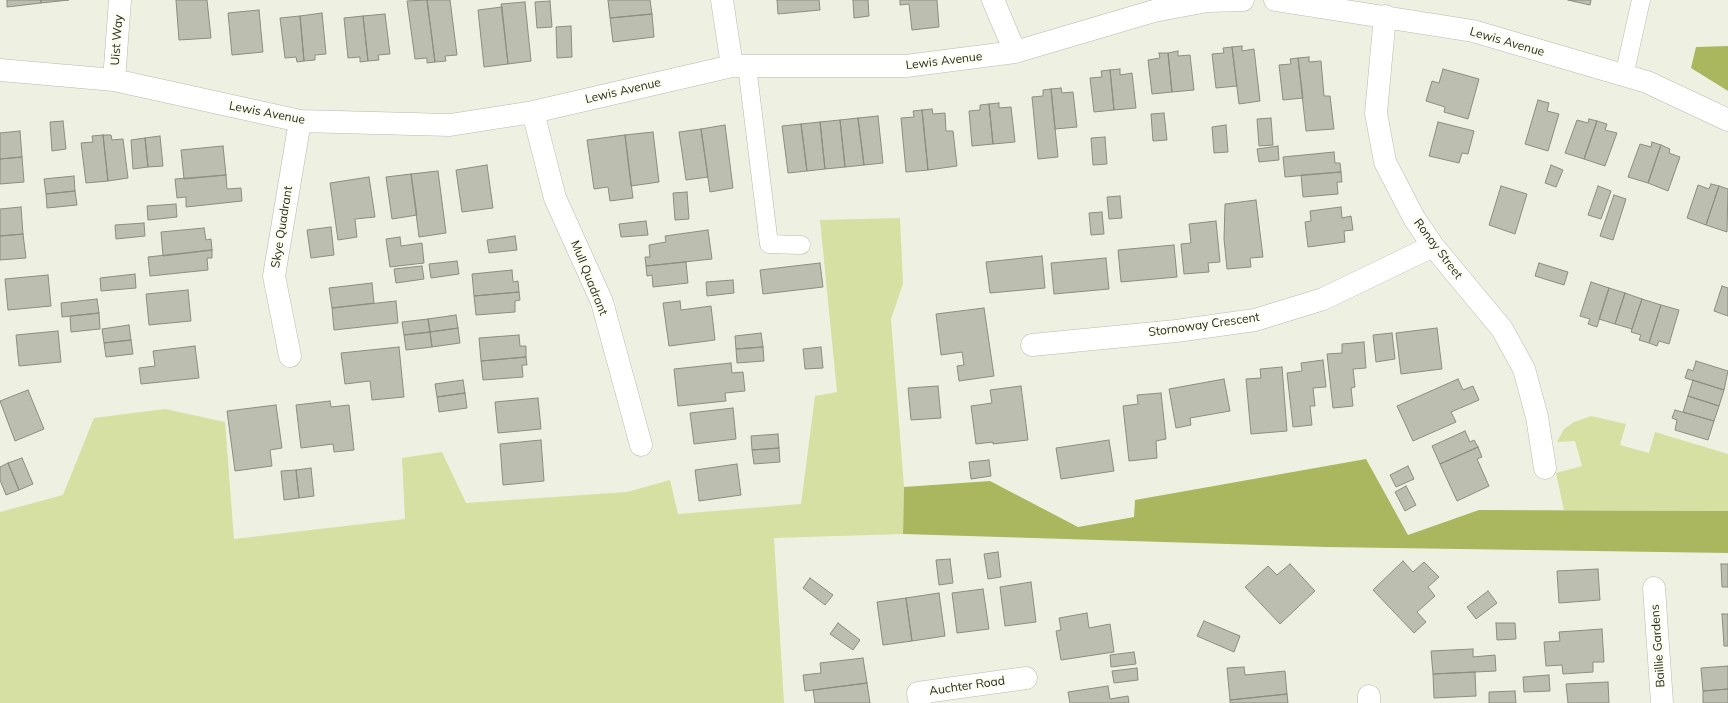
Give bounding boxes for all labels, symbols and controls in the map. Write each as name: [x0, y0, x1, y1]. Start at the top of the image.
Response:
street label: Uist Way: [108, 14, 126, 66]
street label: Lewis Avenue: [1468, 24, 1546, 60]
street label: Lewis Avenue: [905, 49, 983, 73]
street label: Lewis Avenue: [584, 75, 662, 107]
street label: Lewis Avenue: [228, 99, 306, 127]
street label: Skye Quadrant: [268, 185, 296, 269]
street label: Ronay Street: [1411, 216, 1465, 282]
street label: Mull Quadrant: [567, 239, 611, 317]
street label: Stornoway Crescent: [1147, 310, 1261, 340]
street label: Baillie Gardens: [1648, 604, 1668, 688]
street label: Auchter Road: [928, 674, 1006, 698]

